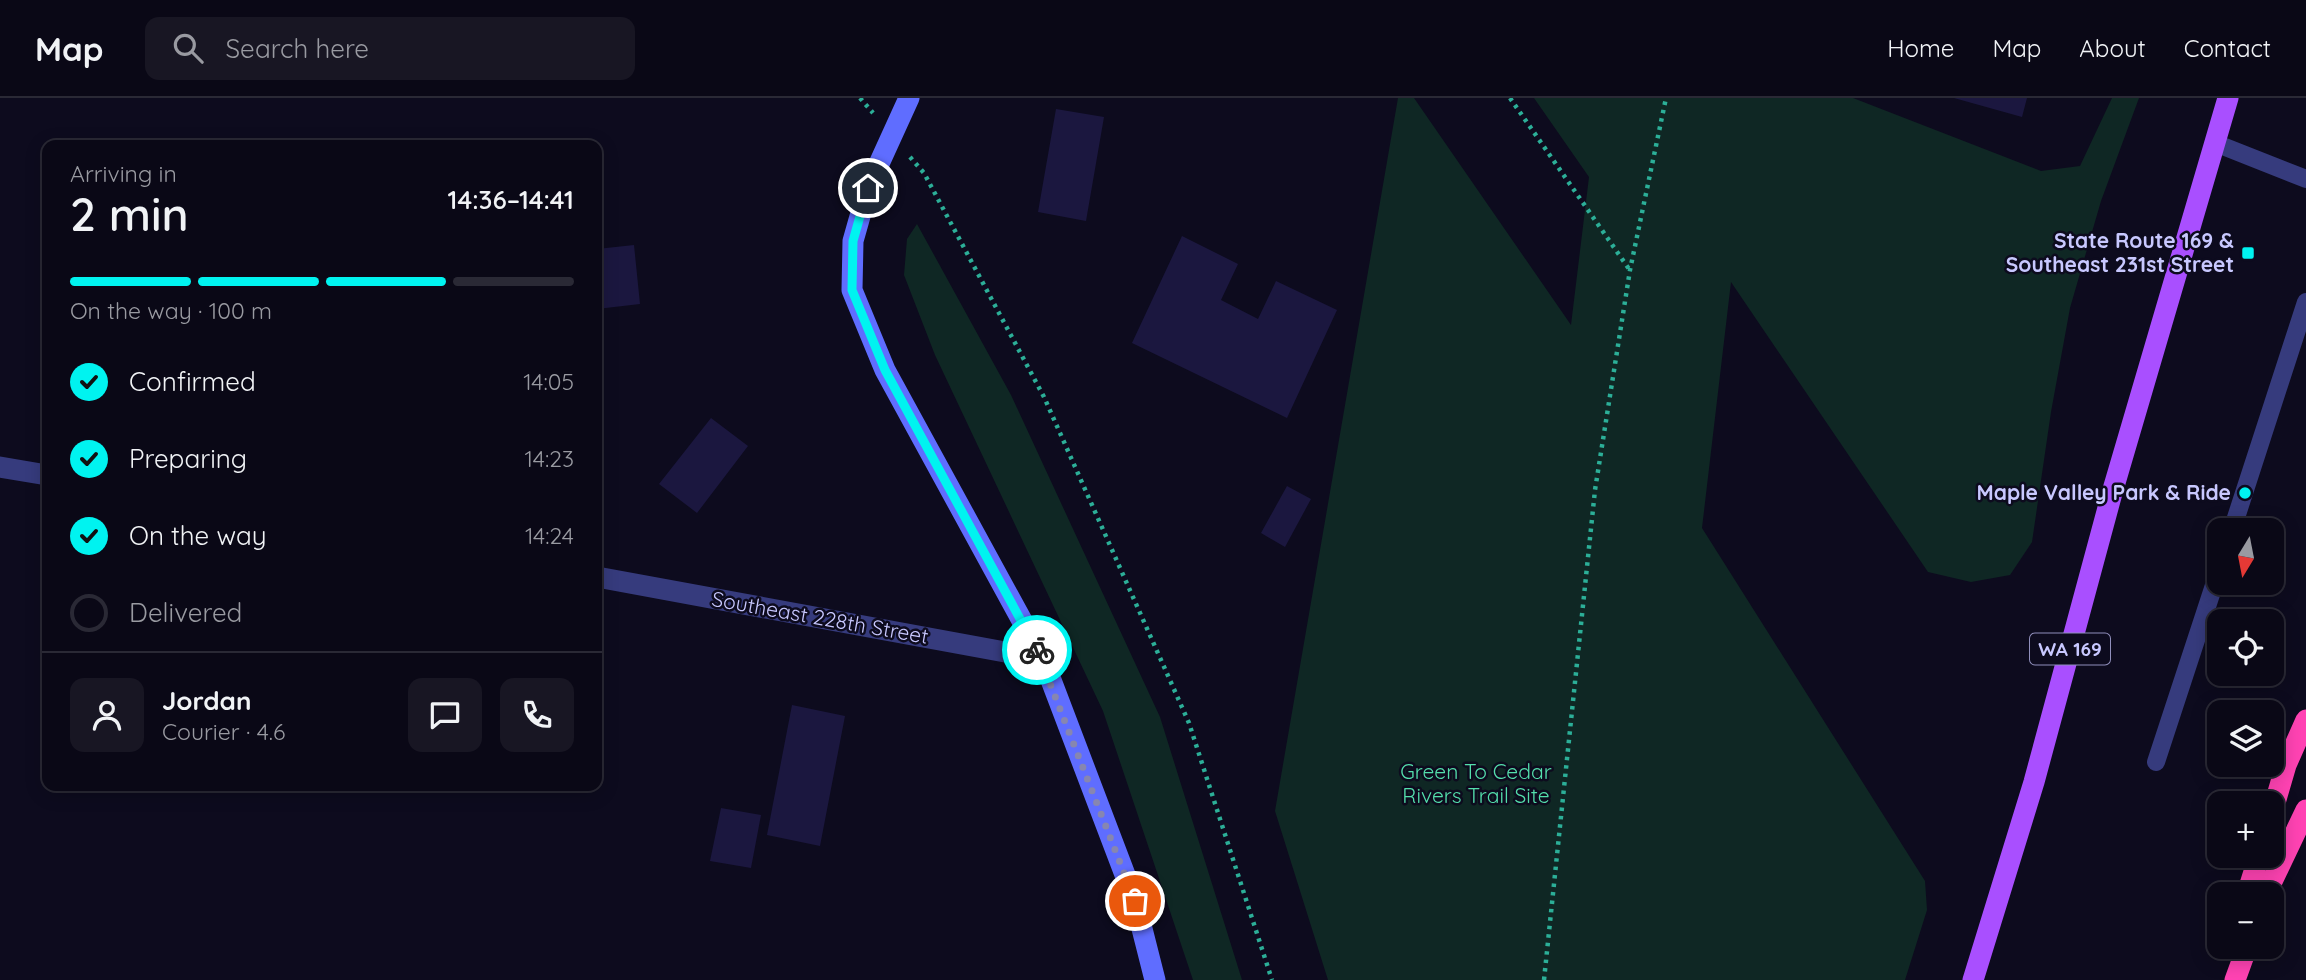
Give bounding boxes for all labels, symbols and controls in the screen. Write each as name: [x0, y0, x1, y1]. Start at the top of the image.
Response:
search box: [145, 17, 635, 80]
text: Map: [35, 28, 103, 69]
icon: search: [169, 29, 207, 67]
text: Search here: [225, 32, 369, 65]
text: Home: [1887, 33, 1954, 63]
text: Map: [1992, 33, 2041, 63]
text: About: [2079, 33, 2146, 63]
text: Contact: [2184, 33, 2271, 63]
pin: [838, 158, 898, 218]
text: Arriving in: [70, 159, 177, 188]
icon: home: [849, 169, 887, 207]
text: 14:36–14:41: [448, 183, 574, 216]
text: 2 min: [70, 185, 189, 243]
place label: State Route 169 & Southeast 231st Street: [2006, 227, 2234, 277]
marker: State Route 169 & Southeast 231st Street: [2240, 245, 2256, 261]
text: On the way · 100 m: [70, 296, 272, 325]
icon: check: [70, 363, 108, 401]
text: Confirmed: [129, 365, 256, 398]
text: 14:05: [523, 367, 574, 396]
icon: check: [70, 440, 108, 478]
text: Preparing: [129, 442, 247, 475]
text: 14:23: [525, 444, 574, 473]
place label: Maple Valley Park & Ride: [1977, 479, 2231, 505]
marker: Maple Valley Park & Ride: [2237, 485, 2253, 501]
icon: check: [70, 517, 108, 555]
north arrow: [2207, 518, 2284, 595]
map controls: [2207, 518, 2284, 959]
text: On the way: [129, 519, 267, 552]
text: 14:24: [525, 521, 574, 550]
street label: Southeast 228th Street: [710, 585, 931, 649]
text: Delivered: [129, 596, 242, 629]
button: locate: [2207, 609, 2284, 686]
courier: [1002, 615, 1072, 685]
icon: bike: [1018, 631, 1056, 669]
road number: WA 169: [2030, 634, 2110, 664]
button: person: [70, 678, 144, 752]
button: chat: [408, 678, 482, 752]
button: phone: [500, 678, 574, 752]
text: Jordan: [162, 684, 251, 717]
button: layers: [2207, 700, 2284, 777]
text: Courier · 4.6: [162, 717, 285, 746]
park label: Green To Cedar Rivers Trail Site: [1400, 758, 1552, 808]
button: +: [2207, 791, 2284, 868]
pin: [1105, 871, 1165, 931]
icon: bag: [1116, 882, 1154, 920]
button: −: [2207, 882, 2284, 959]

